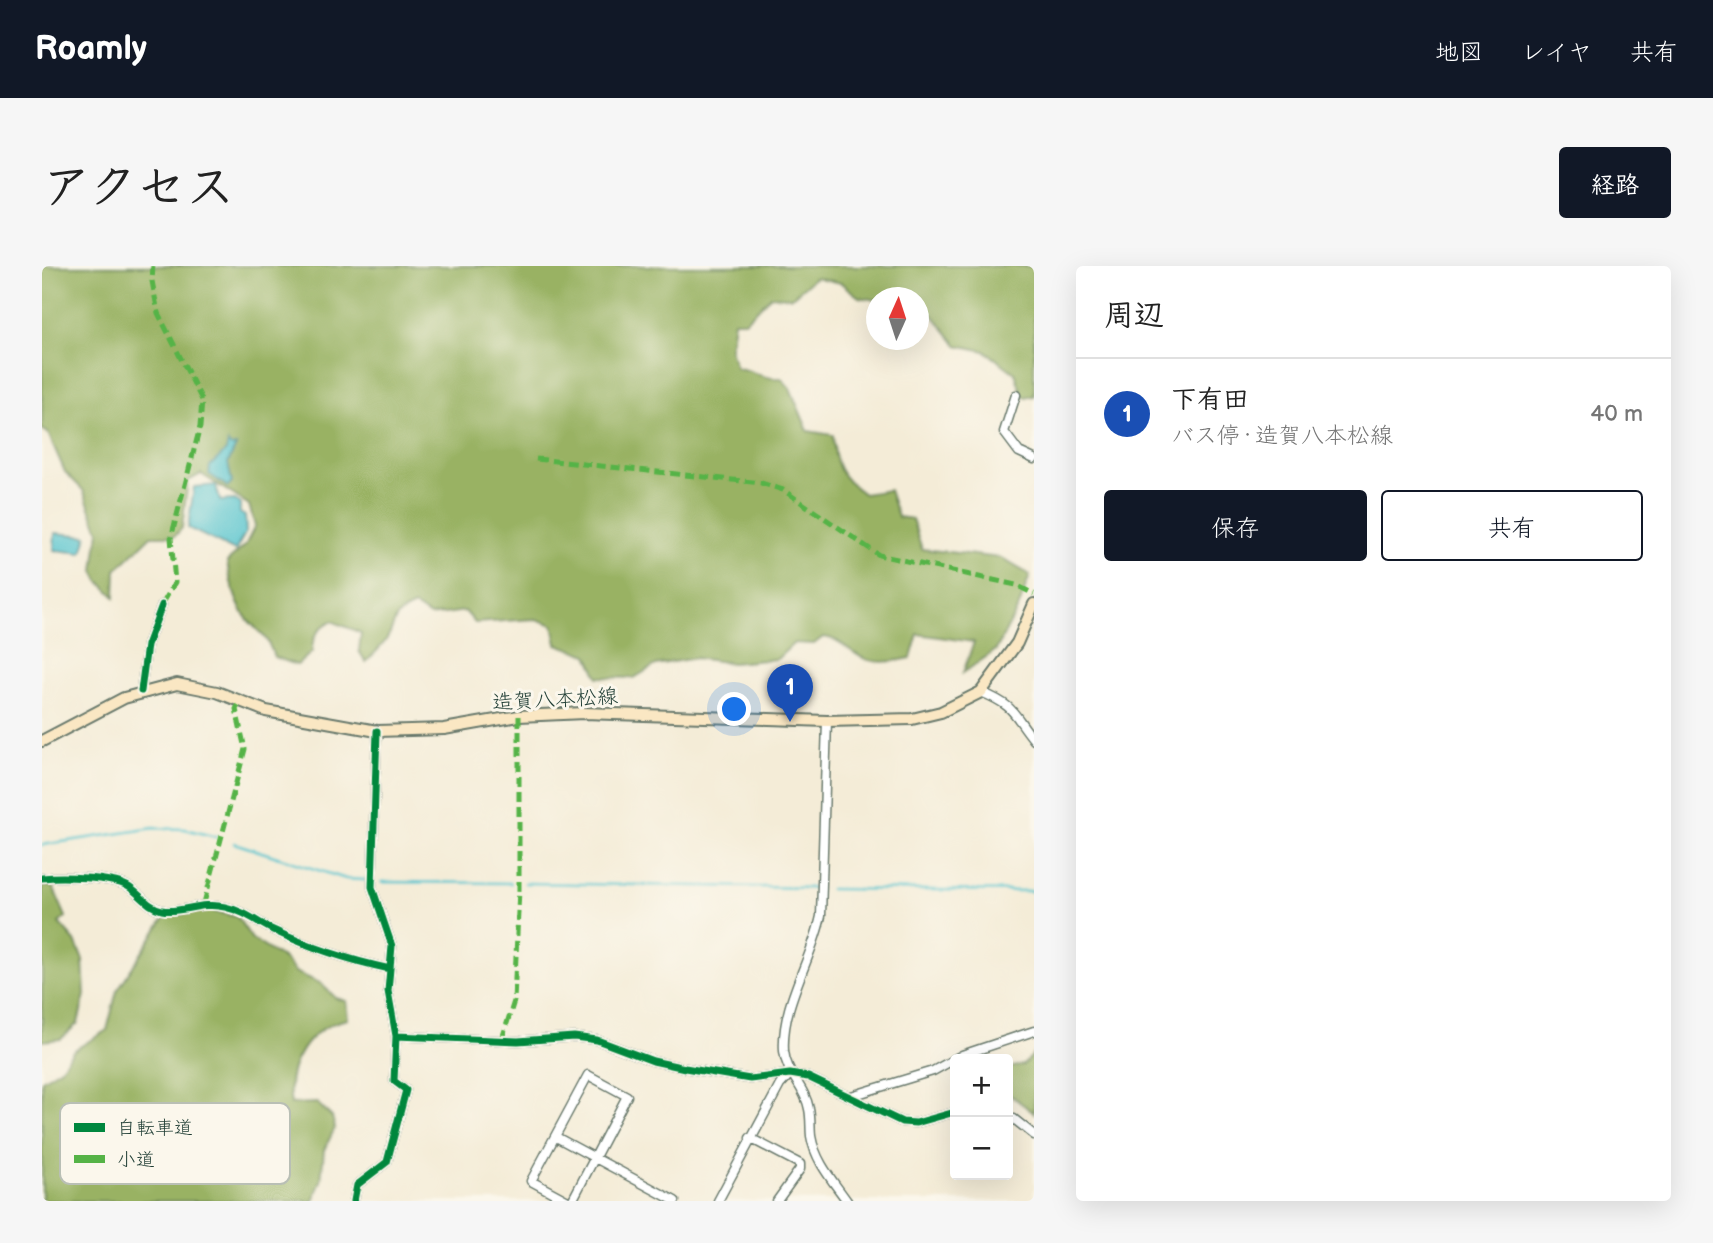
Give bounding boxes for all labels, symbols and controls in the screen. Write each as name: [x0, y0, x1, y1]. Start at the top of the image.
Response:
text: Roamly: [35, 29, 147, 69]
text: 地図: [1435, 38, 1483, 67]
text: レイヤ: [1521, 38, 1592, 67]
text: 共有: [1630, 38, 1678, 67]
button: 経路: [1559, 147, 1671, 218]
text: アクセス: [42, 159, 235, 218]
north arrow: [866, 287, 929, 350]
text: 周辺: [1104, 298, 1164, 334]
text: 下有田: [1171, 385, 1249, 416]
text: 1: [1122, 400, 1132, 428]
text: 40 m: [1590, 400, 1643, 428]
text: バス停 · 造賀八本松線: [1171, 422, 1393, 450]
button: 保存: [1104, 490, 1367, 561]
button: 共有: [1381, 490, 1643, 561]
pin: 1: [767, 664, 813, 722]
street label: 造賀八本松線: [491, 684, 619, 715]
your location: [717, 692, 751, 726]
map controls: [950, 1054, 1013, 1180]
button: +: [950, 1054, 1013, 1117]
legend: [60, 1103, 290, 1184]
text: 自転車道: [117, 1117, 193, 1140]
button: −: [950, 1117, 1013, 1180]
text: 小道: [117, 1149, 155, 1172]

